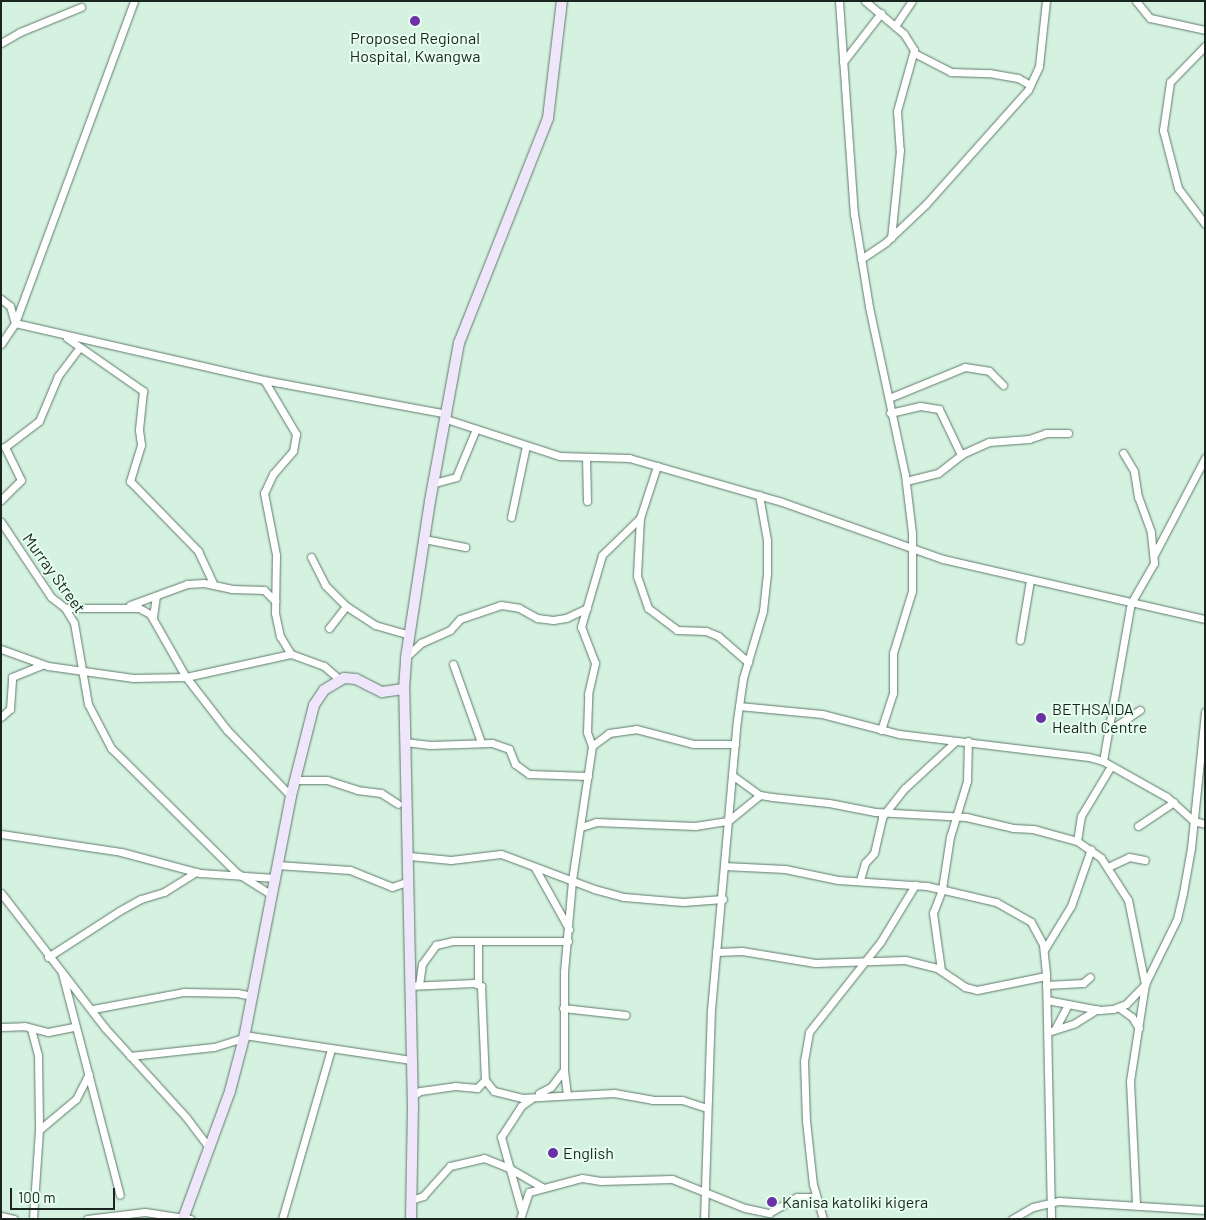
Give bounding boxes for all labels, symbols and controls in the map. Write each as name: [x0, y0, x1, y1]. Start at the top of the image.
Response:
marker: Proposed Regional Hospital, Kwangwa: [409, 15, 421, 27]
place label: Proposed Regional Hospital, Kwangwa: [350, 28, 480, 66]
street label: Murray Street: [19, 529, 89, 617]
place label: BETHSAIDA Health Centre: [1052, 699, 1147, 737]
marker: BETHSAIDA Health Centre: [1034, 711, 1048, 725]
place label: English: [563, 1143, 614, 1163]
marker: English: [547, 1147, 559, 1159]
scale bar: [12, 1178, 118, 1210]
text: 100 m: [18, 1188, 56, 1206]
place label: Kanisa katoliki kigera: [782, 1192, 928, 1212]
marker: Kanisa katoliki kigera: [766, 1196, 778, 1208]

